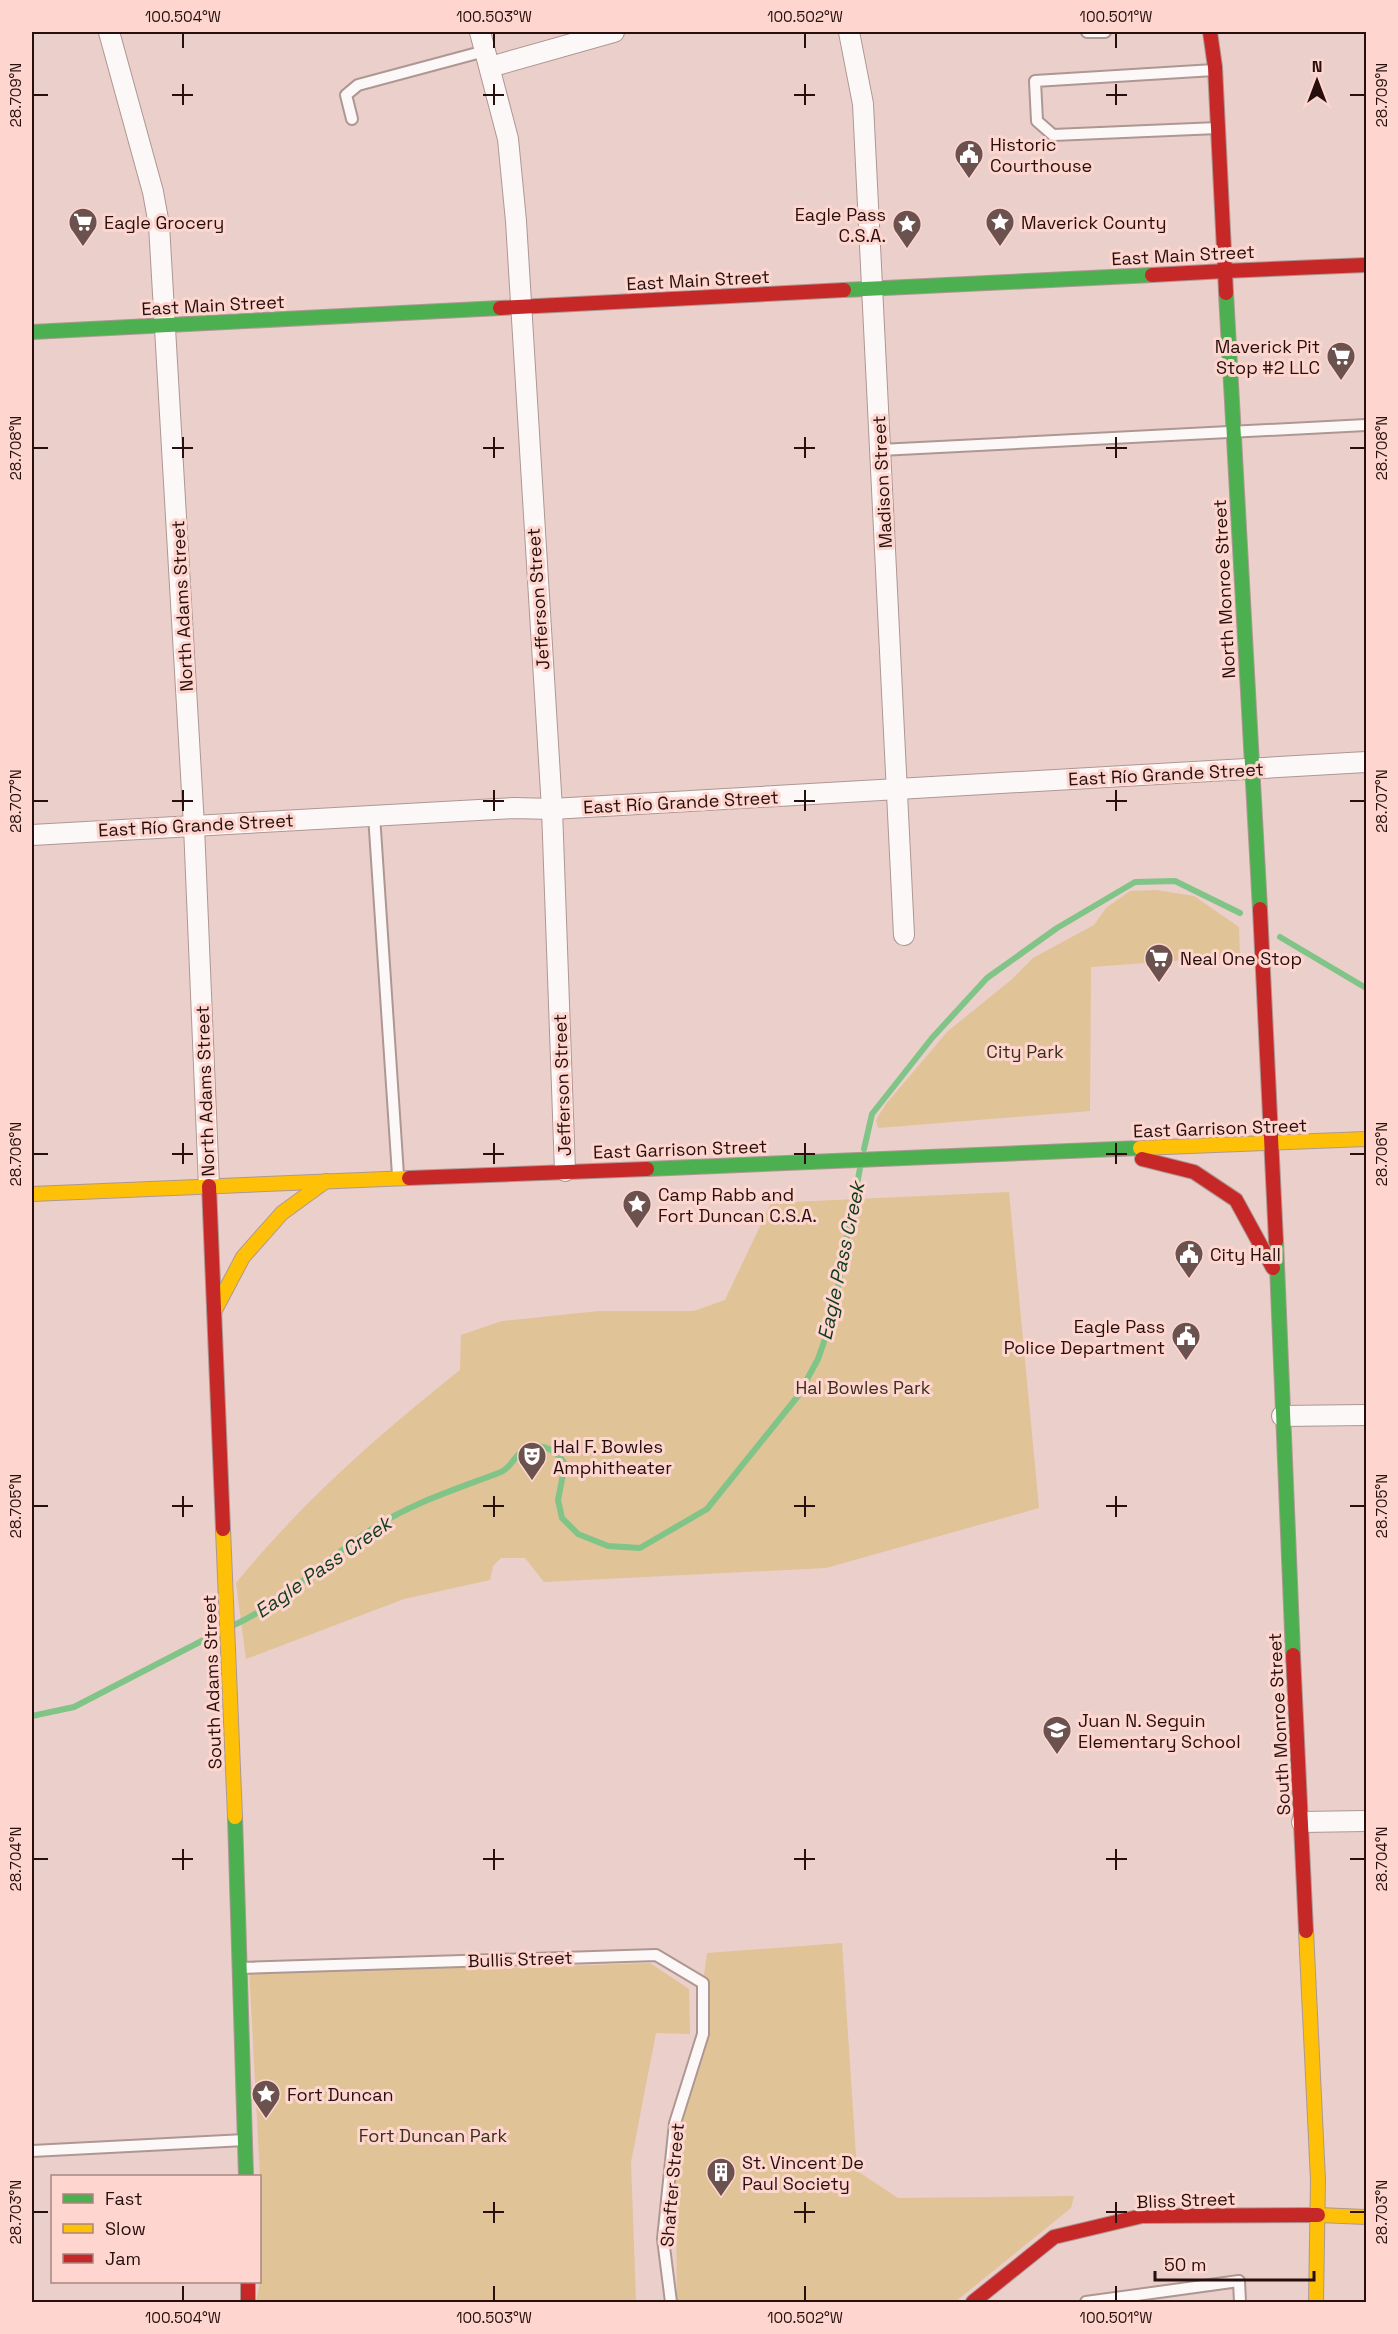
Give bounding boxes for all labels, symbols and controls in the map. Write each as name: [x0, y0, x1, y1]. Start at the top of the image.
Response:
text: 100.504°W: [145, 7, 221, 26]
text: 100.503°W: [456, 7, 532, 26]
text: 100.502°W: [767, 7, 843, 26]
text: 100.501°W: [1080, 7, 1152, 26]
north arrow: [1287, 51, 1347, 111]
text: N: [1312, 56, 1322, 77]
text: 28.709°N: [6, 63, 25, 127]
text: 28.709°N: [1372, 63, 1391, 127]
place label: Historic Courthouse: [990, 133, 1092, 177]
public building icon: Historic Courthouse: [953, 138, 985, 180]
place label: Eagle Pass C.S.A.: [795, 203, 886, 247]
supermarket icon: Eagle Grocery: [67, 206, 99, 248]
place icon: Maverick County: [984, 206, 1016, 248]
place icon: Eagle Pass C.S.A.: [891, 208, 923, 250]
place label: Eagle Grocery: [104, 211, 224, 234]
place label: Maverick County: [1021, 211, 1166, 234]
street label: East Main Street: [1111, 240, 1255, 270]
street label: East Main Street: [626, 265, 770, 295]
street label: East Main Street: [141, 290, 285, 320]
place label: Maverick Pit Stop #2 LLC: [1215, 335, 1320, 379]
supermarket icon: Maverick Pit Stop #2 LLC: [1325, 340, 1357, 382]
street label: Madison Street: [867, 415, 897, 549]
text: 28.708°N: [6, 416, 25, 480]
text: 28.708°N: [1372, 416, 1391, 480]
street label: North Monroe Street: [1208, 499, 1240, 679]
street label: North Adams Street: [166, 520, 198, 692]
street label: Jefferson Street: [522, 527, 554, 671]
street label: East Río Grande Street: [1068, 757, 1264, 791]
text: 28.707°N: [6, 769, 25, 833]
text: 28.707°N: [1372, 769, 1391, 833]
street label: East Río Grande Street: [583, 785, 779, 819]
street label: East Río Grande Street: [98, 808, 294, 842]
supermarket icon: Neal One Stop: [1143, 942, 1175, 984]
place label: Neal One Stop: [1180, 947, 1302, 970]
street label: North Adams Street: [191, 1005, 219, 1177]
street label: Jefferson Street: [548, 1013, 576, 1157]
park label: City Park: [986, 1040, 1064, 1063]
street label: East Garrison Street: [1133, 1113, 1307, 1143]
text: 28.706°N: [6, 1122, 25, 1186]
text: 28.706°N: [1372, 1122, 1391, 1186]
street label: East Garrison Street: [593, 1134, 767, 1164]
water label: Eagle Pass Creek: [812, 1177, 871, 1342]
place label: Camp Rabb and Fort Duncan C.S.A.: [658, 1183, 817, 1227]
place icon: Camp Rabb and Fort Duncan C.S.A.: [621, 1188, 653, 1230]
public building icon: City Hall: [1173, 1238, 1205, 1280]
place label: City Hall: [1210, 1243, 1281, 1266]
place label: Eagle Pass Police Department: [1004, 1315, 1165, 1359]
public building icon: Eagle Pass Police Department: [1170, 1320, 1202, 1362]
park label: Hal Bowles Park: [795, 1376, 931, 1399]
place label: Hal F. Bowles Amphitheater: [553, 1435, 672, 1479]
theatre icon: Hal F. Bowles Amphitheater: [516, 1440, 548, 1482]
text: 28.705°N: [6, 1474, 25, 1538]
text: 28.705°N: [1372, 1474, 1391, 1538]
water label: Eagle Pass Creek: [250, 1509, 398, 1624]
street label: South Adams Street: [197, 1594, 227, 1770]
street label: South Monroe Street: [1263, 1632, 1295, 1816]
place label: Juan N. Seguin Elementary School: [1078, 1709, 1241, 1753]
school or university icon: Juan N. Seguin Elementary School: [1041, 1714, 1073, 1756]
text: 28.704°N: [6, 1827, 25, 1891]
text: 28.704°N: [1372, 1827, 1391, 1891]
street label: Bullis Street: [467, 1946, 573, 1972]
place icon: Fort Duncan: [250, 2078, 282, 2120]
place label: Fort Duncan: [287, 2083, 394, 2106]
street label: Shafter Street: [655, 2122, 689, 2248]
park label: Fort Duncan Park: [359, 2124, 508, 2147]
place label: St. Vincent De Paul Society: [742, 2151, 864, 2195]
building icon: St. Vincent De Paul Society: [705, 2156, 737, 2198]
legend: [51, 2175, 261, 2283]
text: 28.703°N: [6, 2180, 25, 2244]
text: 28.703°N: [1372, 2180, 1391, 2244]
text: Fast: [105, 2187, 142, 2210]
street label: Bliss Street: [1136, 2187, 1236, 2213]
text: Slow: [105, 2217, 146, 2240]
scale bar: [1155, 2244, 1314, 2282]
text: Jam: [105, 2247, 141, 2270]
text: 50 m: [1164, 2253, 1206, 2276]
text: 100.504°W: [145, 2308, 221, 2327]
text: 100.503°W: [456, 2308, 532, 2327]
text: 100.502°W: [767, 2308, 843, 2327]
text: 100.501°W: [1080, 2308, 1152, 2327]

